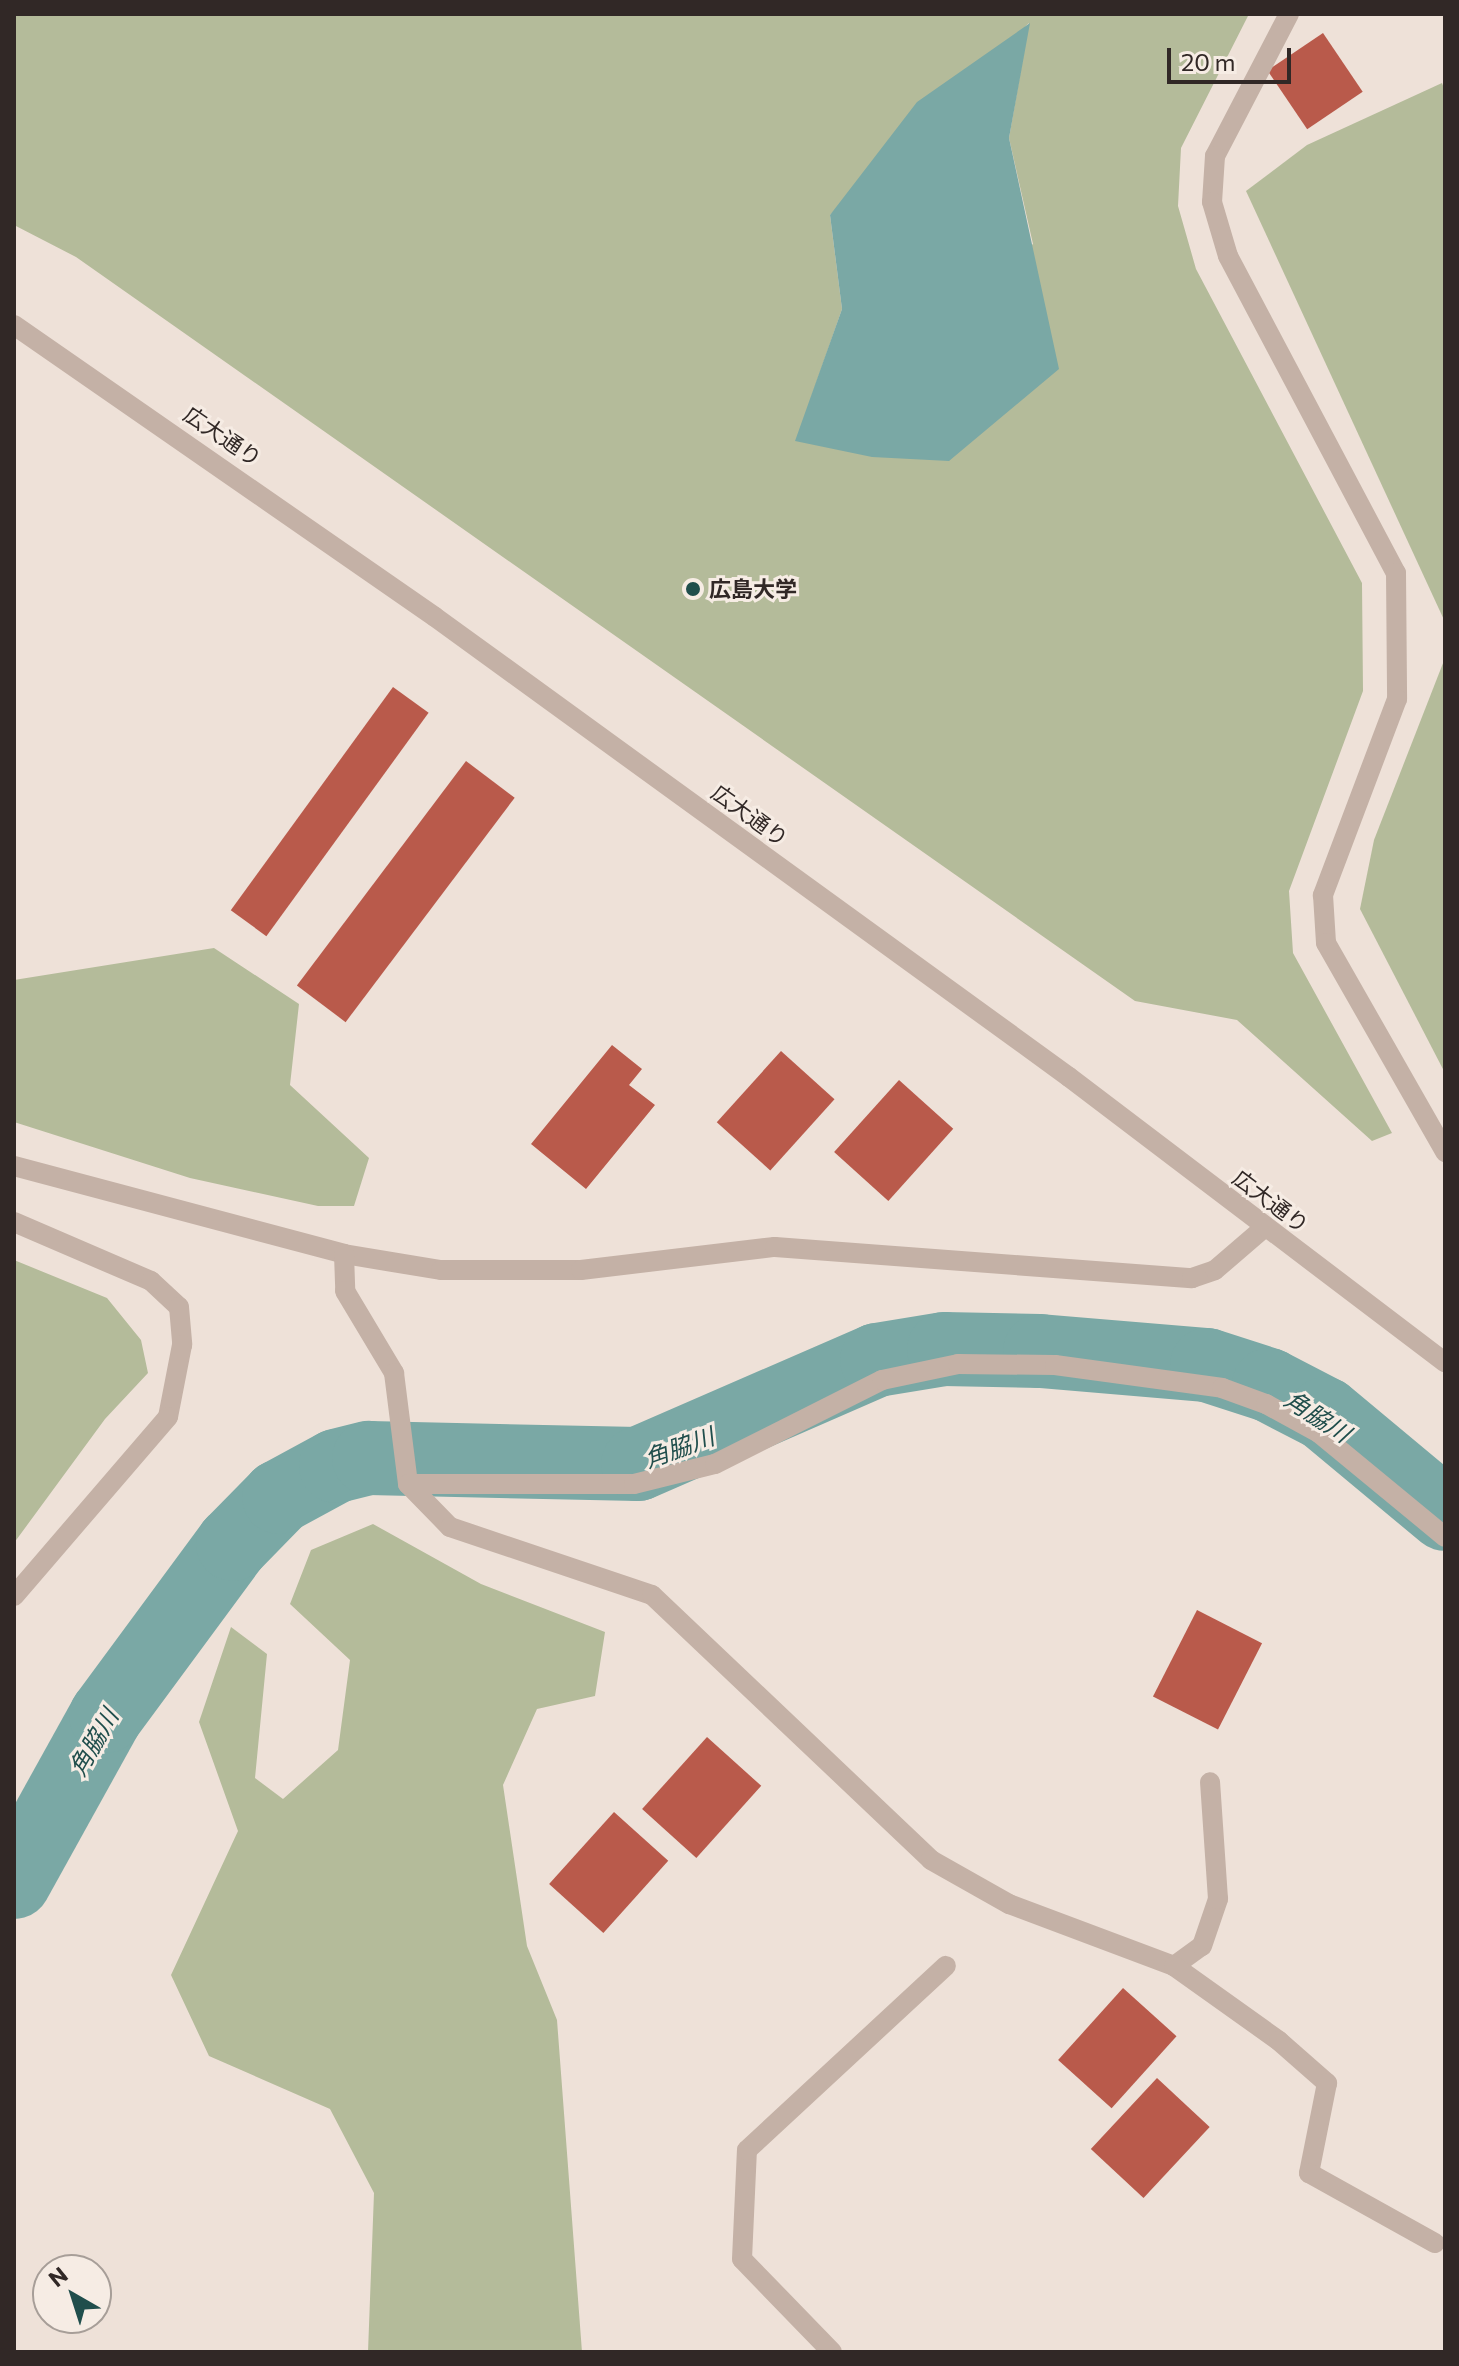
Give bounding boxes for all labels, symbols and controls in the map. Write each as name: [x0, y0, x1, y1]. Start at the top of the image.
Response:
scale bar: [1171, 32, 1295, 82]
text: 20 m: [1181, 47, 1235, 76]
street label: 広大通り: [179, 400, 267, 472]
place label: 広島大学: [709, 576, 797, 602]
marker: 広島大学: [684, 580, 702, 598]
street label: 広大通り: [707, 778, 793, 852]
street label: 広大通り: [1228, 1164, 1314, 1238]
water label: 角脇川: [1280, 1384, 1356, 1448]
water label: 角脇川: [640, 1421, 718, 1473]
water label: 角脇川: [63, 1704, 123, 1780]
north arrow: [32, 2254, 112, 2334]
text: N: [43, 2261, 73, 2292]

